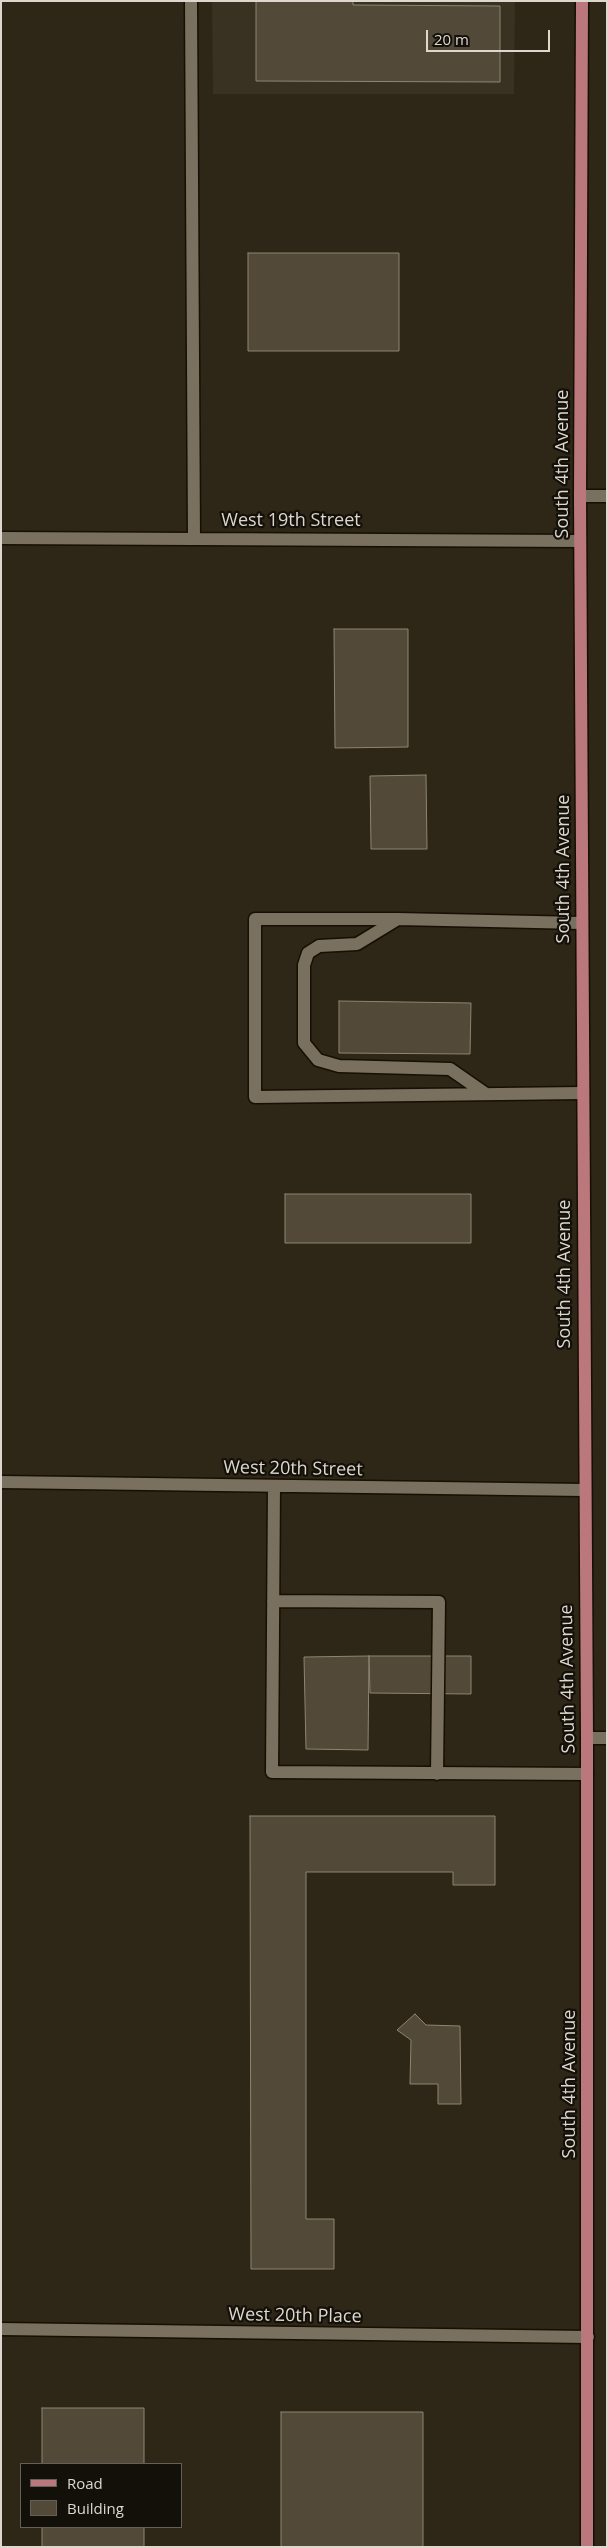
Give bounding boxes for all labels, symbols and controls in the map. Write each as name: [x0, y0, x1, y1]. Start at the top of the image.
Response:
scale bar: [428, 20, 552, 52]
text: 20 m: [434, 29, 469, 49]
street label: South 4th Avenue: [552, 390, 574, 538]
street label: West 19th Street: [221, 510, 361, 532]
street label: South 4th Avenue: [553, 795, 575, 943]
street label: South 4th Avenue: [554, 1200, 576, 1348]
street label: West 20th Street: [223, 1457, 363, 1481]
street label: South 4th Avenue: [556, 1604, 580, 1754]
street label: South 4th Avenue: [559, 2010, 581, 2158]
street label: West 20th Place: [228, 2304, 362, 2328]
legend: [20, 2463, 182, 2528]
text: Road: [67, 2473, 103, 2493]
text: Building: [67, 2498, 124, 2518]

